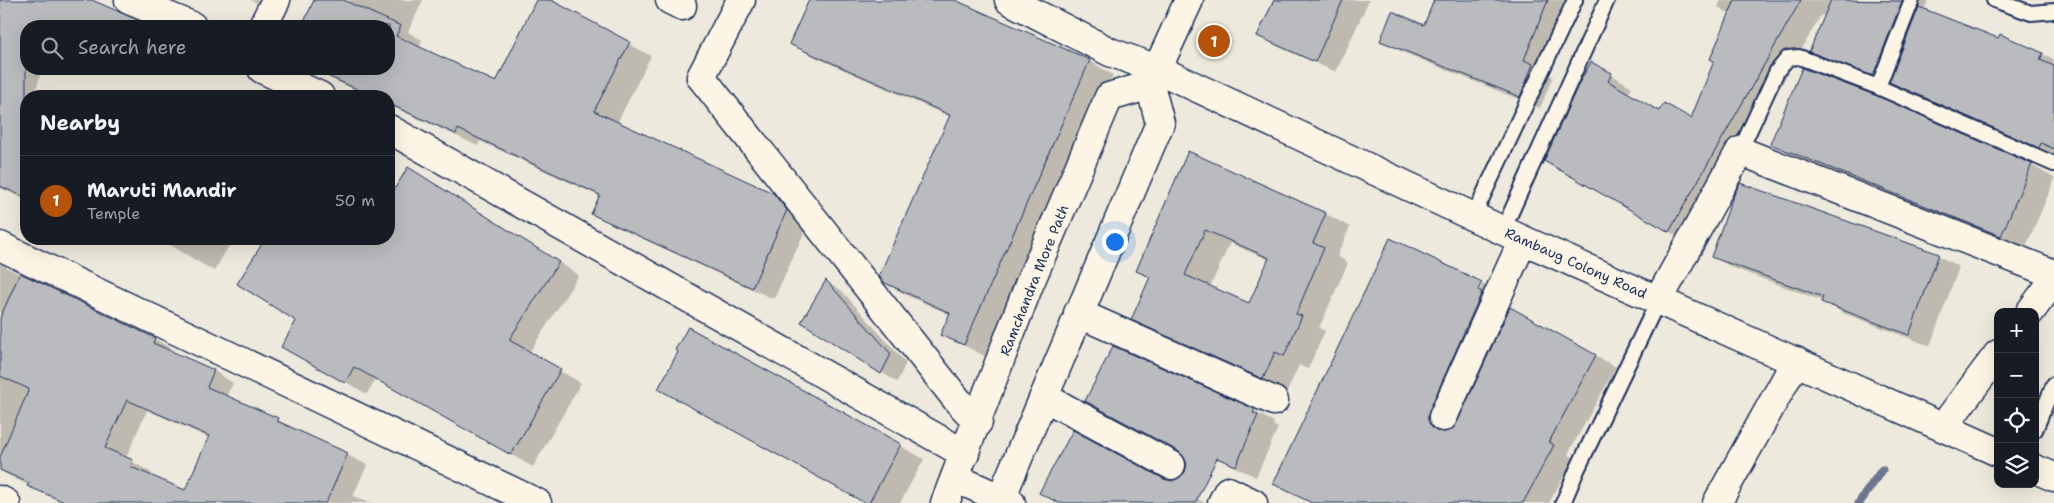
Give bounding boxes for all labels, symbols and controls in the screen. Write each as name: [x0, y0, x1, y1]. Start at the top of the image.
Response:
search box: [20, 20, 395, 75]
pin: 1: [1198, 22, 1230, 60]
icon: search: [38, 34, 66, 62]
text: Search here: [78, 35, 187, 60]
text: Nearby: [40, 109, 120, 137]
text: Maruti Mandir: [87, 178, 237, 203]
text: 1: [52, 190, 60, 211]
text: 50 m: [335, 190, 375, 211]
street label: Ramchandra More Path: [995, 202, 1073, 358]
text: Temple: [87, 203, 140, 224]
street label: Rambaug Colony Road: [1502, 223, 1650, 303]
your location: [1102, 229, 1128, 255]
map controls: [1994, 308, 2039, 488]
button: +: [1994, 308, 2039, 353]
button: −: [1994, 353, 2039, 398]
button: locate: [1994, 398, 2039, 443]
button: layers: [1994, 443, 2039, 488]

